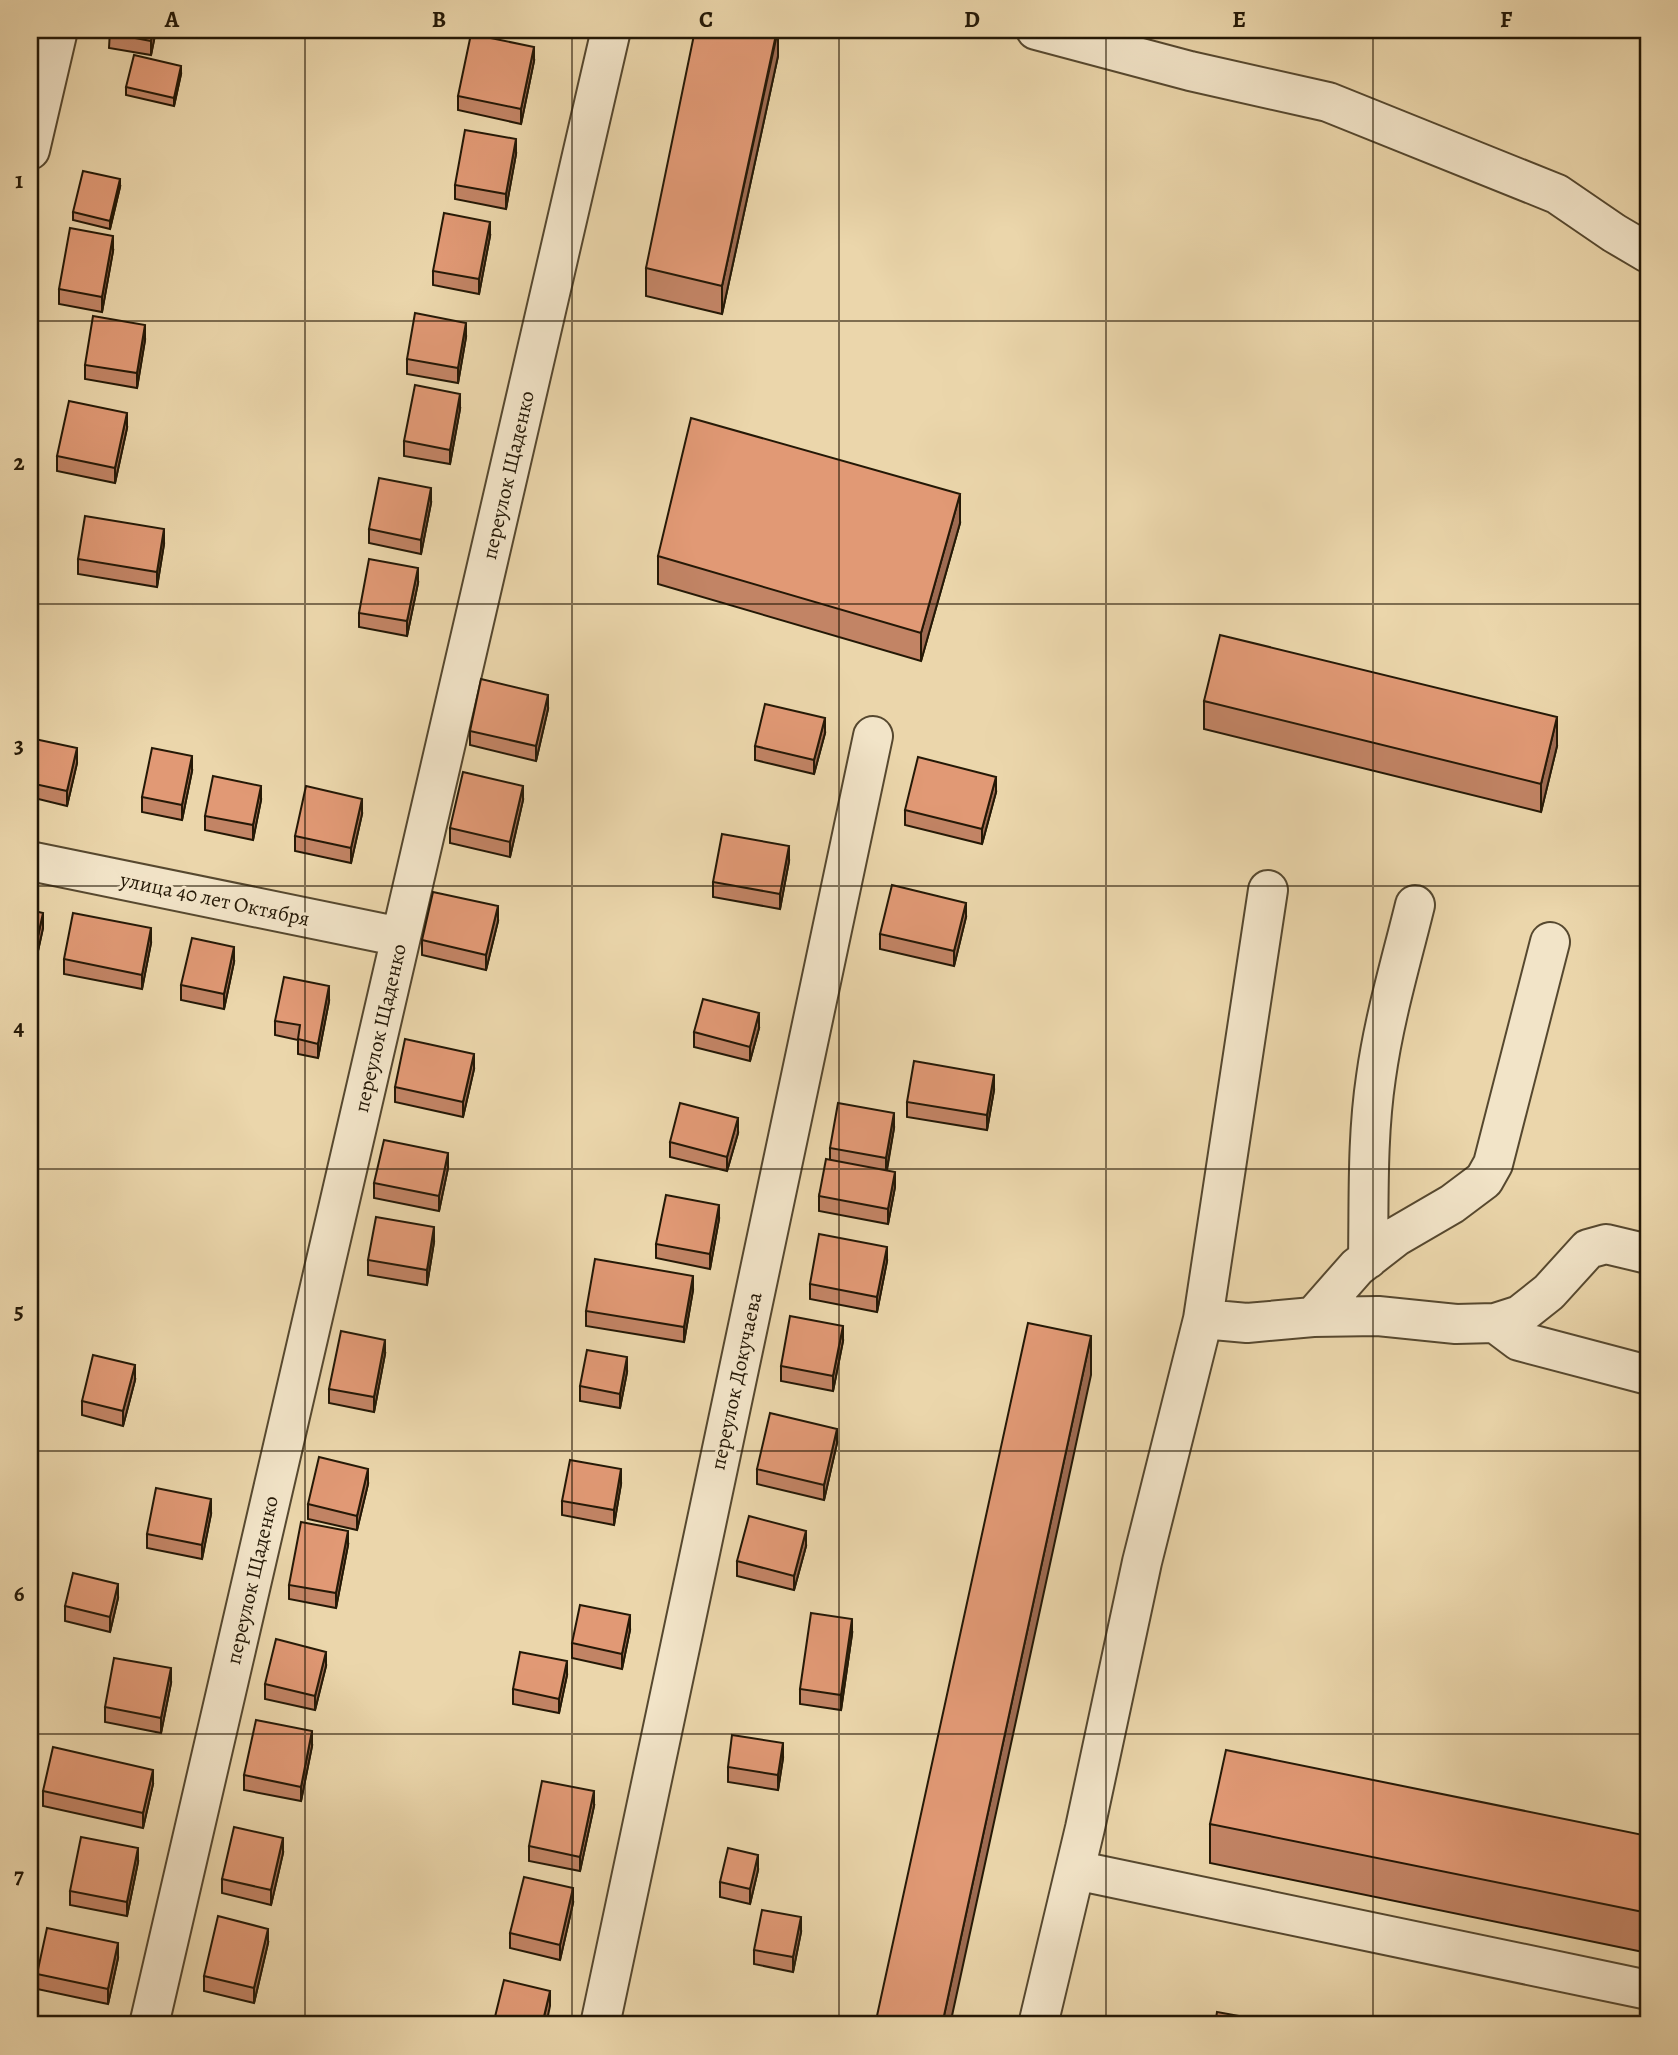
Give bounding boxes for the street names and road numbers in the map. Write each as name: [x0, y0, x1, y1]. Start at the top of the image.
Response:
street label: переулок Щаденко: [475, 388, 541, 562]
street label: улица 40 лет Октября: [117, 865, 312, 933]
street label: переулок Щаденко: [347, 941, 413, 1115]
street label: переулок Докучаева: [703, 1289, 769, 1473]
street label: переулок Щаденко: [219, 1493, 285, 1667]

